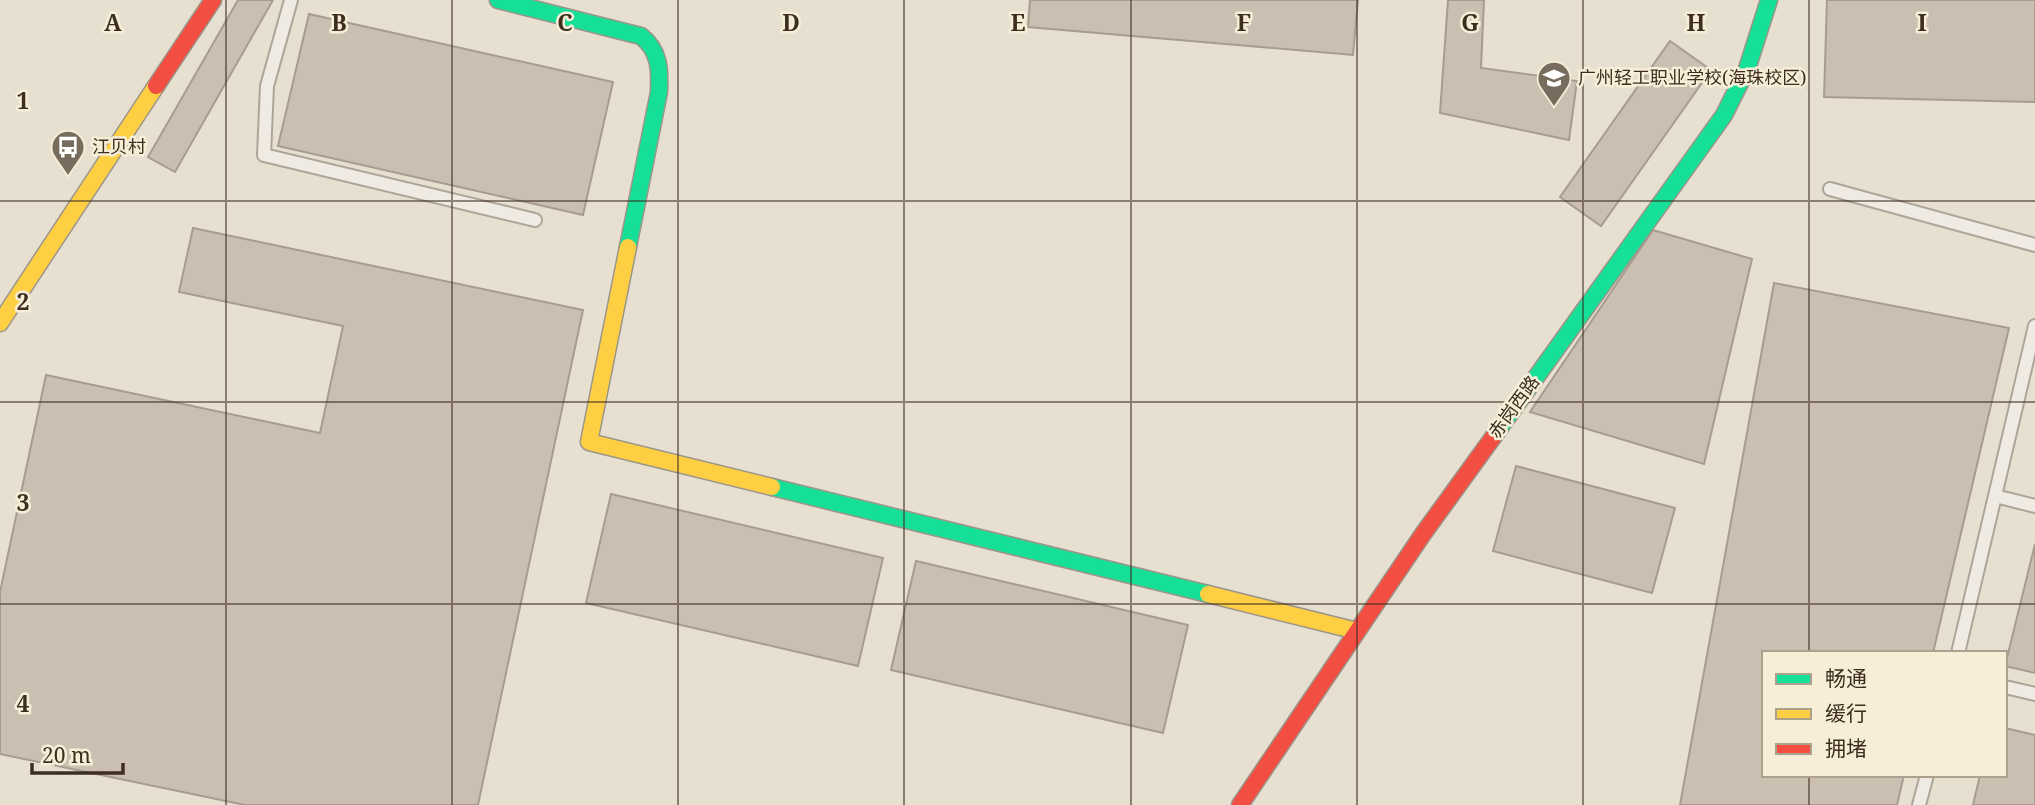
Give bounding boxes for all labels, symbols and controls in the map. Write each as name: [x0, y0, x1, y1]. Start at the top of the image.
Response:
text: A: [104, 6, 122, 38]
text: B: [331, 6, 347, 38]
text: C: [557, 6, 573, 38]
text: D: [782, 6, 800, 38]
text: E: [1010, 6, 1026, 38]
text: F: [1237, 6, 1251, 38]
text: G: [1461, 6, 1479, 38]
text: H: [1687, 6, 1706, 38]
text: I: [1917, 6, 1927, 38]
school or university icon: 广州轻工职业学校(海珠校区): [1535, 59, 1573, 108]
place label: 广州轻工职业学校(海珠校区): [1578, 65, 1806, 89]
text: 1: [17, 84, 30, 116]
bus stop icon: 江贝村: [49, 128, 87, 177]
place label: 江贝村: [92, 134, 146, 158]
text: 2: [17, 285, 30, 317]
street label: 赤岗西路: [1482, 370, 1544, 443]
text: 3: [17, 486, 30, 518]
legend: [1762, 651, 2007, 777]
text: 畅通: [1825, 664, 1867, 692]
text: 4: [17, 687, 30, 719]
text: 缓行: [1825, 699, 1867, 727]
scale bar: [32, 732, 122, 776]
text: 拥堵: [1825, 734, 1867, 762]
text: 20 m: [42, 741, 91, 769]

